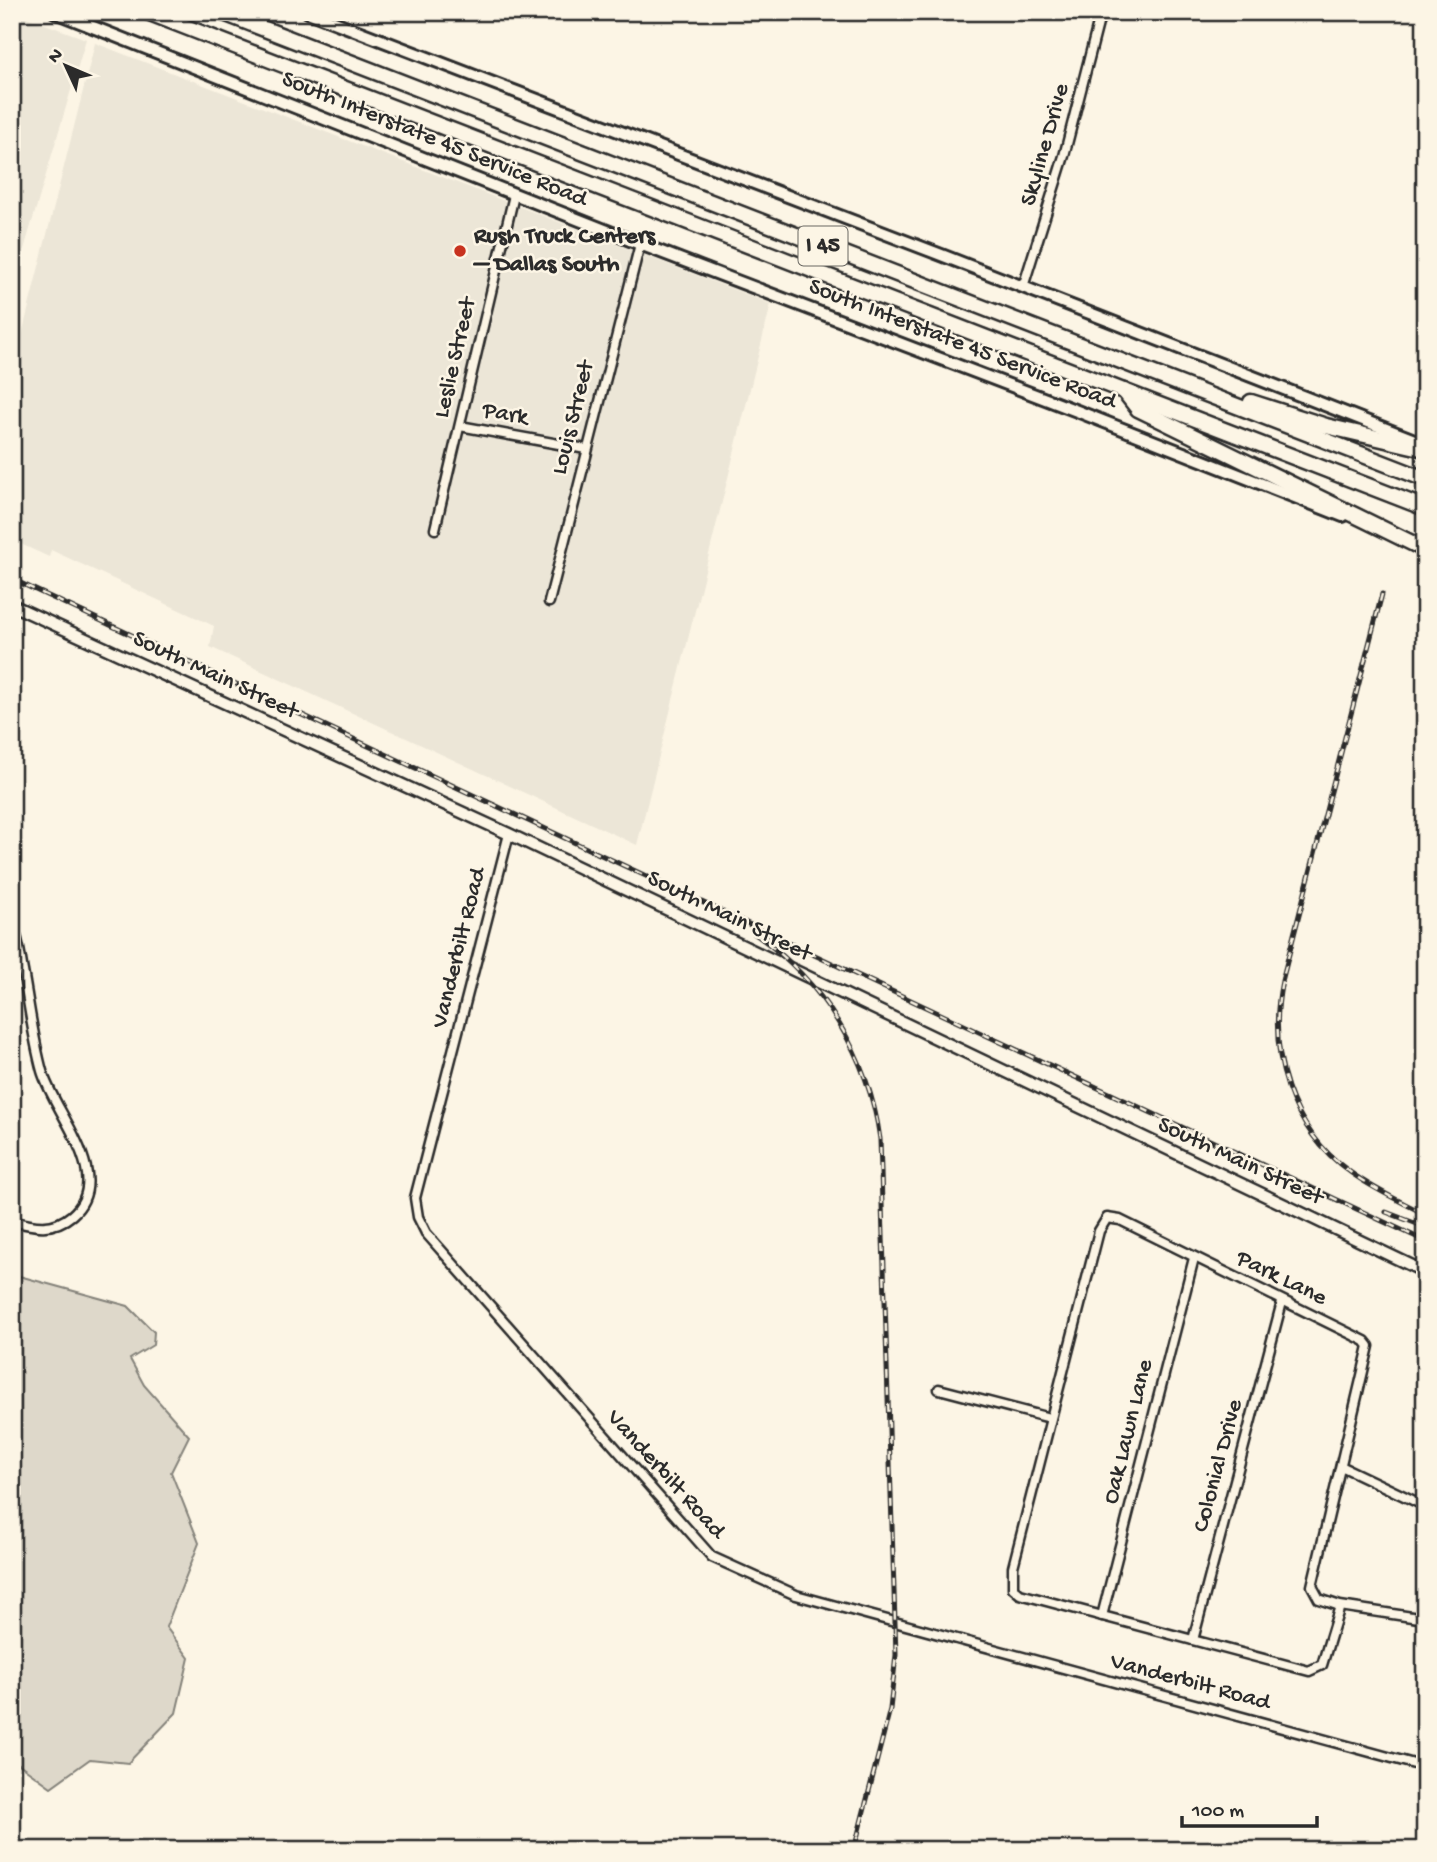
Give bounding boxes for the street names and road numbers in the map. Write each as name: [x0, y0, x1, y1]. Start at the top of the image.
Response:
street label: South Interstate 45 Service Road: [277, 65, 593, 215]
street label: Skyline Drive: [1015, 80, 1077, 210]
road number: I 45: [798, 227, 848, 266]
street label: South Interstate 45 Service Road: [804, 273, 1122, 418]
street label: Leslie Street: [428, 293, 484, 421]
street label: Louis Street: [546, 356, 603, 478]
street label: Park: [479, 397, 532, 434]
street label: South Main Street: [128, 625, 304, 728]
street label: Vanderbilt Road: [426, 863, 494, 1032]
street label: South Main Street: [642, 865, 818, 970]
street label: South Main Street: [1153, 1111, 1329, 1214]
street label: Park Lane: [1230, 1244, 1332, 1314]
street label: Oak Lawn Lane: [1097, 1356, 1161, 1507]
street label: Colonial Drive: [1187, 1396, 1251, 1536]
street label: Vanderbilt Road: [599, 1404, 732, 1547]
street label: Vanderbilt Road: [1106, 1648, 1275, 1719]

